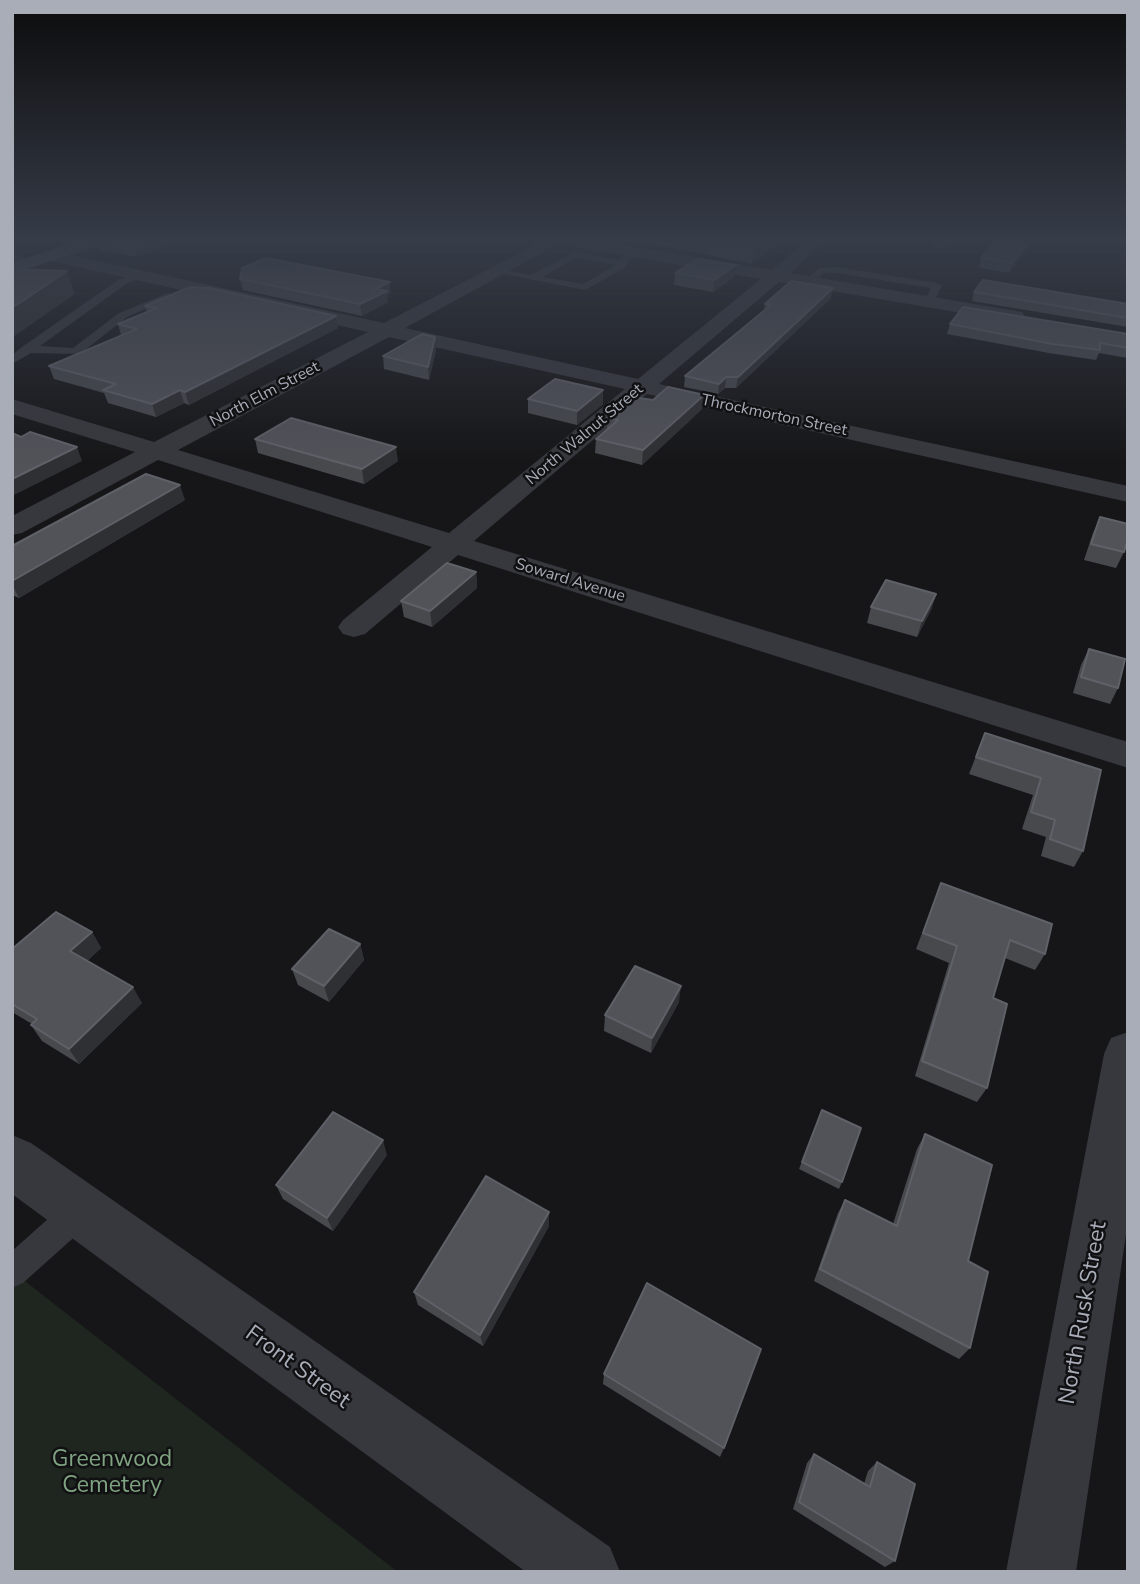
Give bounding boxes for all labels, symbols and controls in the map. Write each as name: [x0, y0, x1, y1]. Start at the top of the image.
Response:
street label: North Elm Street: [207, 358, 323, 432]
street label: North Walnut Street: [523, 380, 647, 490]
street label: Throckmorton Street: [699, 391, 849, 441]
street label: Soward Avenue: [513, 555, 627, 607]
street label: North Rusk Street: [1054, 1219, 1114, 1407]
street label: Front Street: [239, 1321, 355, 1415]
park label: Greenwood Cemetery: [52, 1446, 172, 1500]

